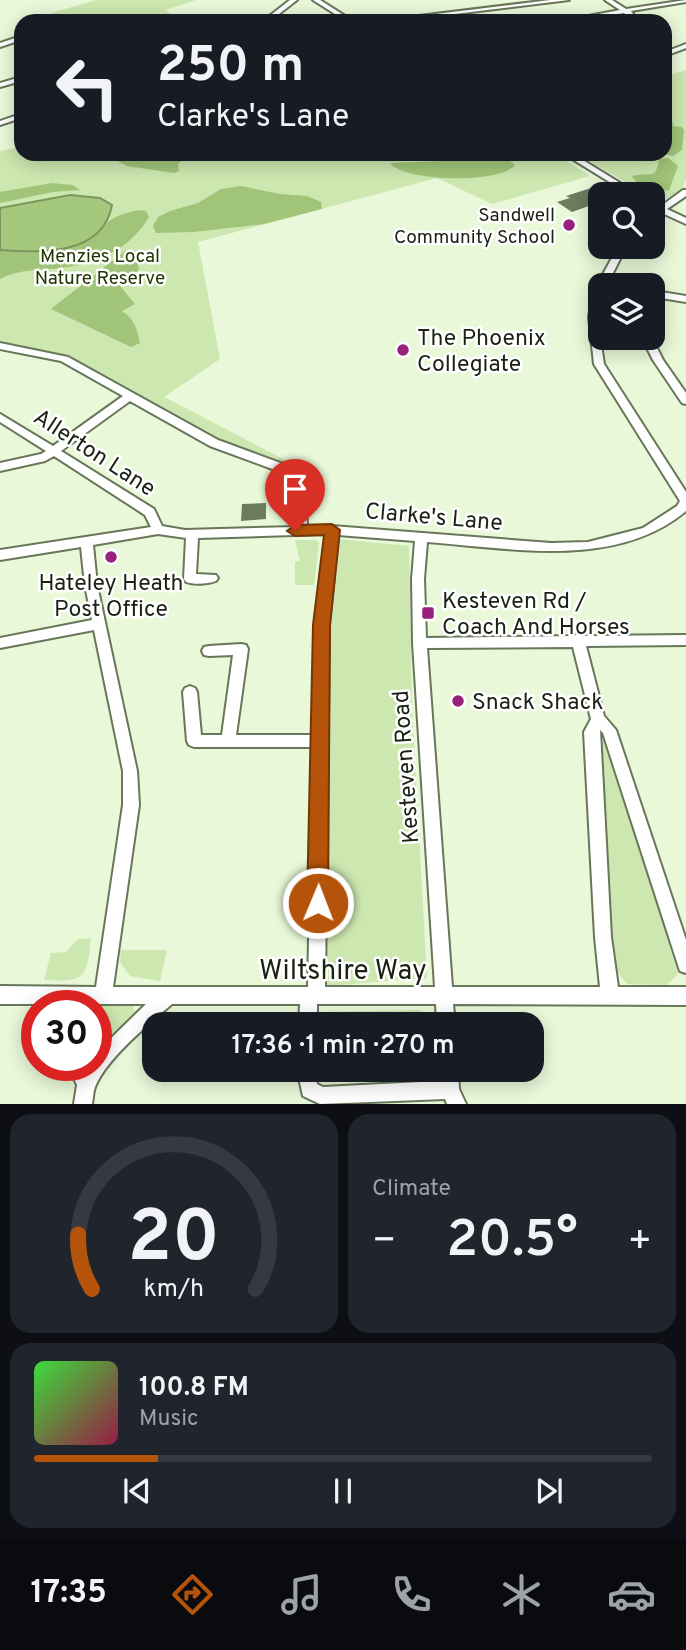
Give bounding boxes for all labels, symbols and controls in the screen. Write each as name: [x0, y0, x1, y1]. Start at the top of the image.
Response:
text: 250 m: [157, 37, 304, 99]
icon: left: [42, 42, 133, 133]
text: Clarke's Lane: [157, 98, 349, 138]
map controls: [588, 182, 665, 350]
button: search: [588, 182, 665, 259]
place label: Sandwell Community School: [394, 204, 555, 250]
marker: Sandwell Community School: [561, 217, 577, 233]
park label: Menzies Local Nature Reserve: [35, 245, 165, 291]
button: layers: [588, 273, 665, 350]
place label: The Phoenix Collegiate: [417, 325, 546, 380]
marker: The Phoenix Collegiate: [395, 342, 411, 358]
street label: Allerton Lane: [27, 404, 160, 504]
pin: [265, 459, 325, 531]
icon: arrive: [276, 470, 314, 508]
street label: Clarke's Lane: [364, 498, 504, 539]
marker: Hateley Heath Post Office: [103, 549, 119, 565]
place label: Hateley Heath Post Office: [39, 570, 183, 625]
place label: Kesteven Rd / Coach And Horses: [442, 588, 630, 643]
marker: Kesteven Rd / Coach And Horses: [420, 605, 436, 621]
street label: Kesteven Road: [388, 689, 427, 844]
place label: Snack Shack: [472, 689, 603, 718]
marker: Snack Shack: [450, 693, 466, 709]
position arrow: [281, 866, 355, 940]
street label: Wiltshire Way: [259, 954, 427, 990]
speed limit sign: 30: [21, 990, 112, 1081]
text: 17:36 · 1 min · 270 m: [231, 1030, 455, 1063]
text: Climate: [372, 1175, 451, 1204]
text: 20: [128, 1196, 220, 1288]
text: 20.5°: [446, 1209, 578, 1275]
text: −: [372, 1218, 397, 1267]
text: +: [627, 1218, 652, 1267]
text: km/h: [144, 1274, 204, 1306]
text: 100.8 FM: [139, 1372, 249, 1405]
text: Music: [139, 1405, 199, 1434]
icon: previous: [118, 1472, 156, 1510]
icon: pause: [324, 1472, 362, 1510]
icon: next: [530, 1472, 568, 1510]
icon: directions: [168, 1570, 217, 1619]
icon: music: [277, 1570, 326, 1619]
icon: phone: [387, 1570, 436, 1619]
icon: climate: [497, 1570, 546, 1619]
icon: car: [607, 1570, 656, 1619]
text: 17:35: [30, 1574, 107, 1614]

